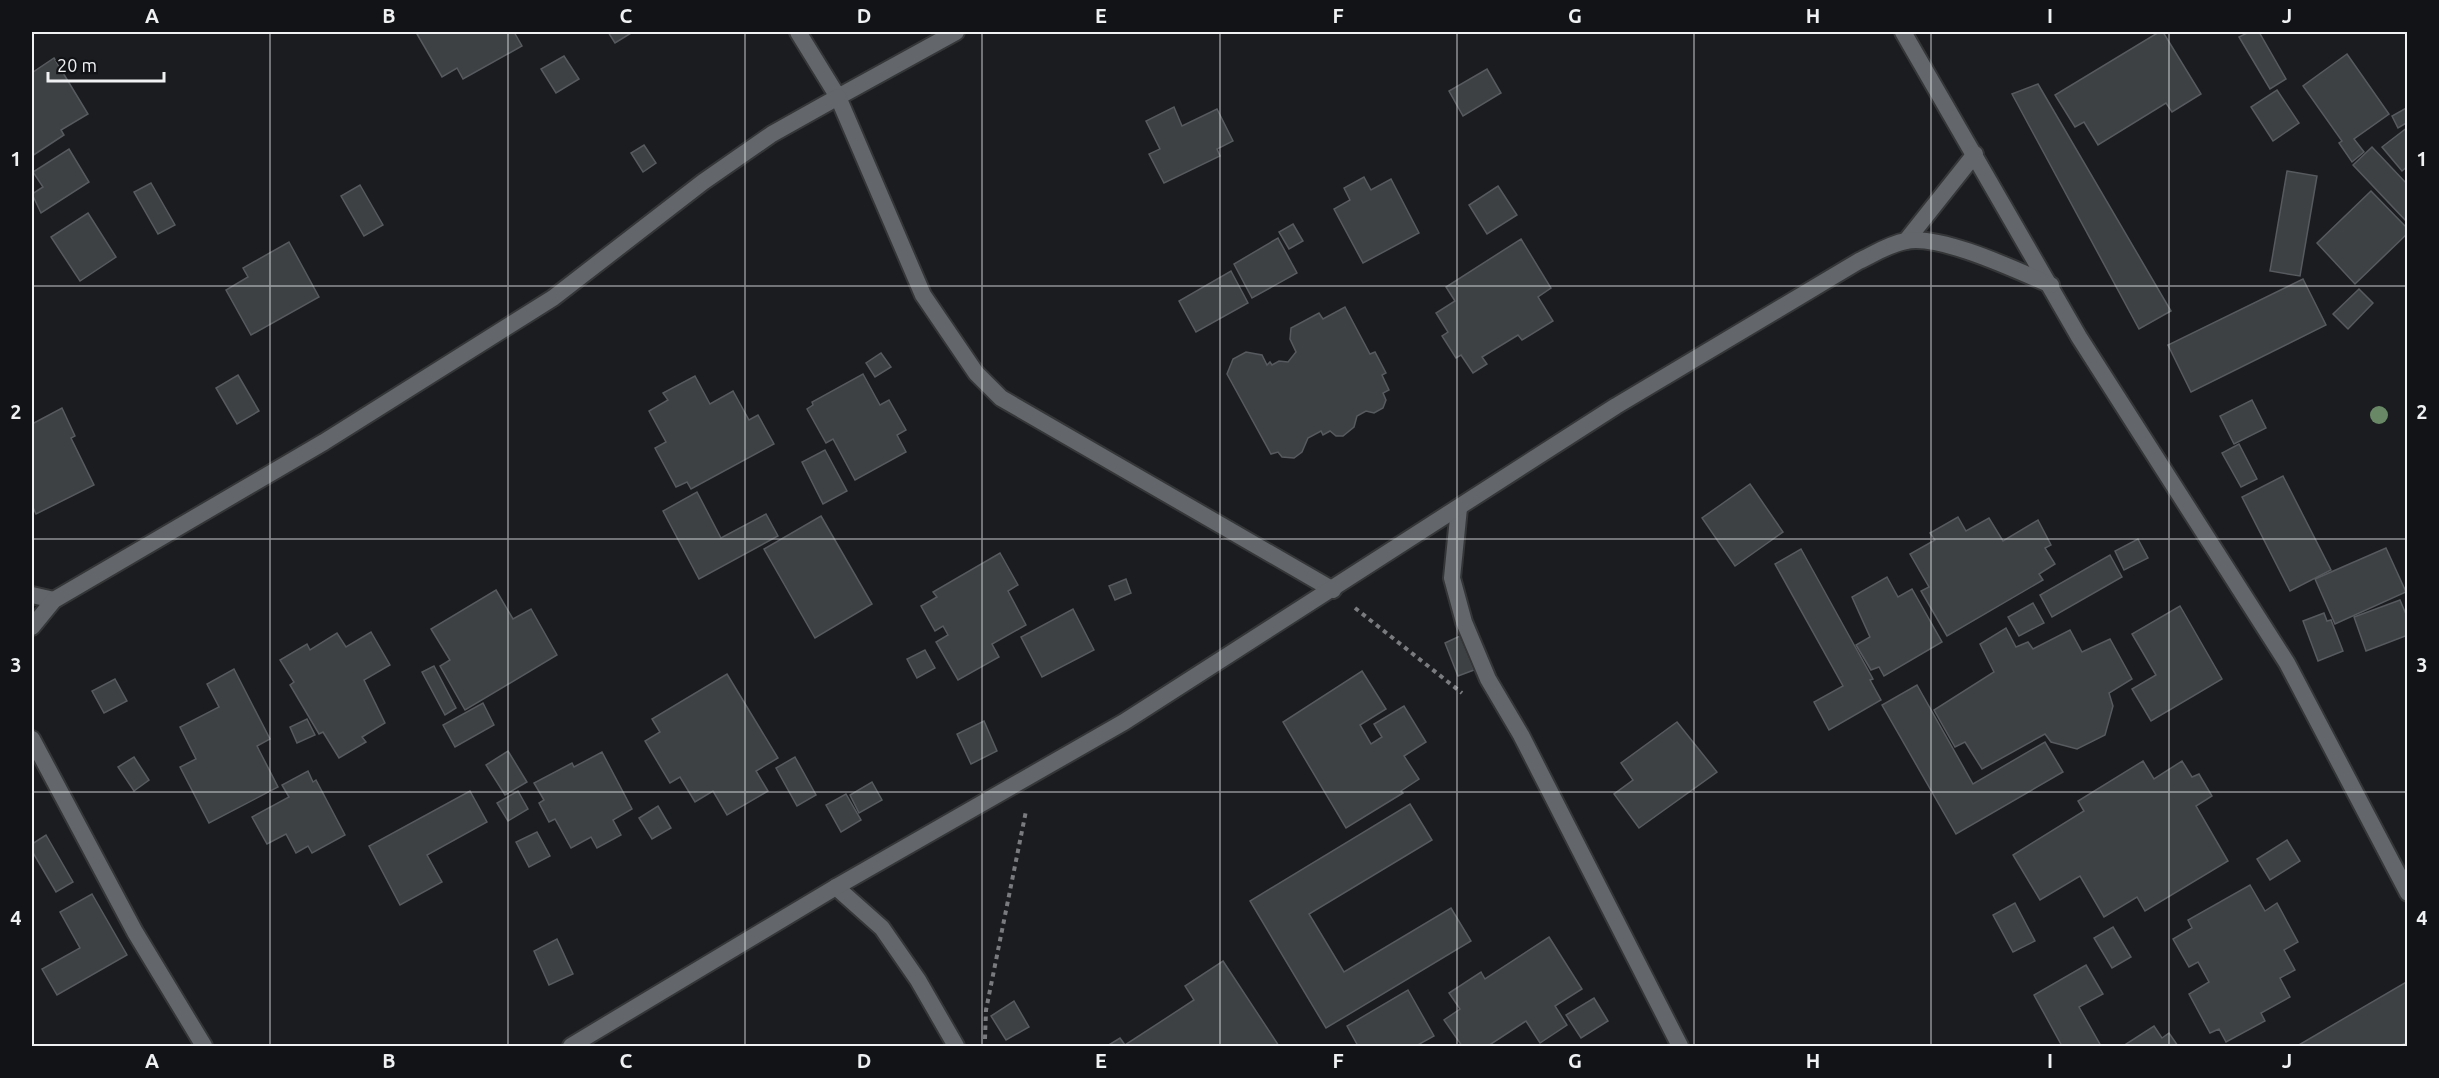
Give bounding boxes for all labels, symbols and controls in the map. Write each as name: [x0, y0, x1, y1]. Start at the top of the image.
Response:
text: A: [145, 4, 159, 27]
text: B: [382, 4, 396, 27]
text: C: [620, 4, 633, 27]
text: D: [857, 4, 871, 27]
text: E: [1095, 4, 1107, 27]
text: F: [1332, 4, 1344, 27]
text: G: [1568, 4, 1582, 27]
text: H: [1806, 4, 1820, 27]
text: I: [2047, 4, 2053, 27]
text: J: [2282, 4, 2292, 27]
scale bar: [48, 45, 164, 83]
text: 20 m: [57, 55, 97, 75]
text: 1: [10, 147, 22, 170]
text: 1: [2416, 147, 2428, 170]
text: 2: [10, 400, 22, 423]
text: 2: [2416, 400, 2428, 423]
text: 3: [10, 653, 22, 676]
text: 3: [2416, 653, 2428, 676]
text: 4: [10, 906, 22, 929]
text: 4: [2416, 906, 2428, 929]
text: A: [145, 1049, 159, 1072]
text: B: [382, 1049, 396, 1072]
text: C: [620, 1049, 633, 1072]
text: D: [857, 1049, 871, 1072]
text: E: [1095, 1049, 1107, 1072]
text: F: [1332, 1049, 1344, 1072]
text: G: [1568, 1049, 1582, 1072]
text: H: [1806, 1049, 1820, 1072]
text: I: [2047, 1049, 2053, 1072]
text: J: [2282, 1049, 2292, 1072]

